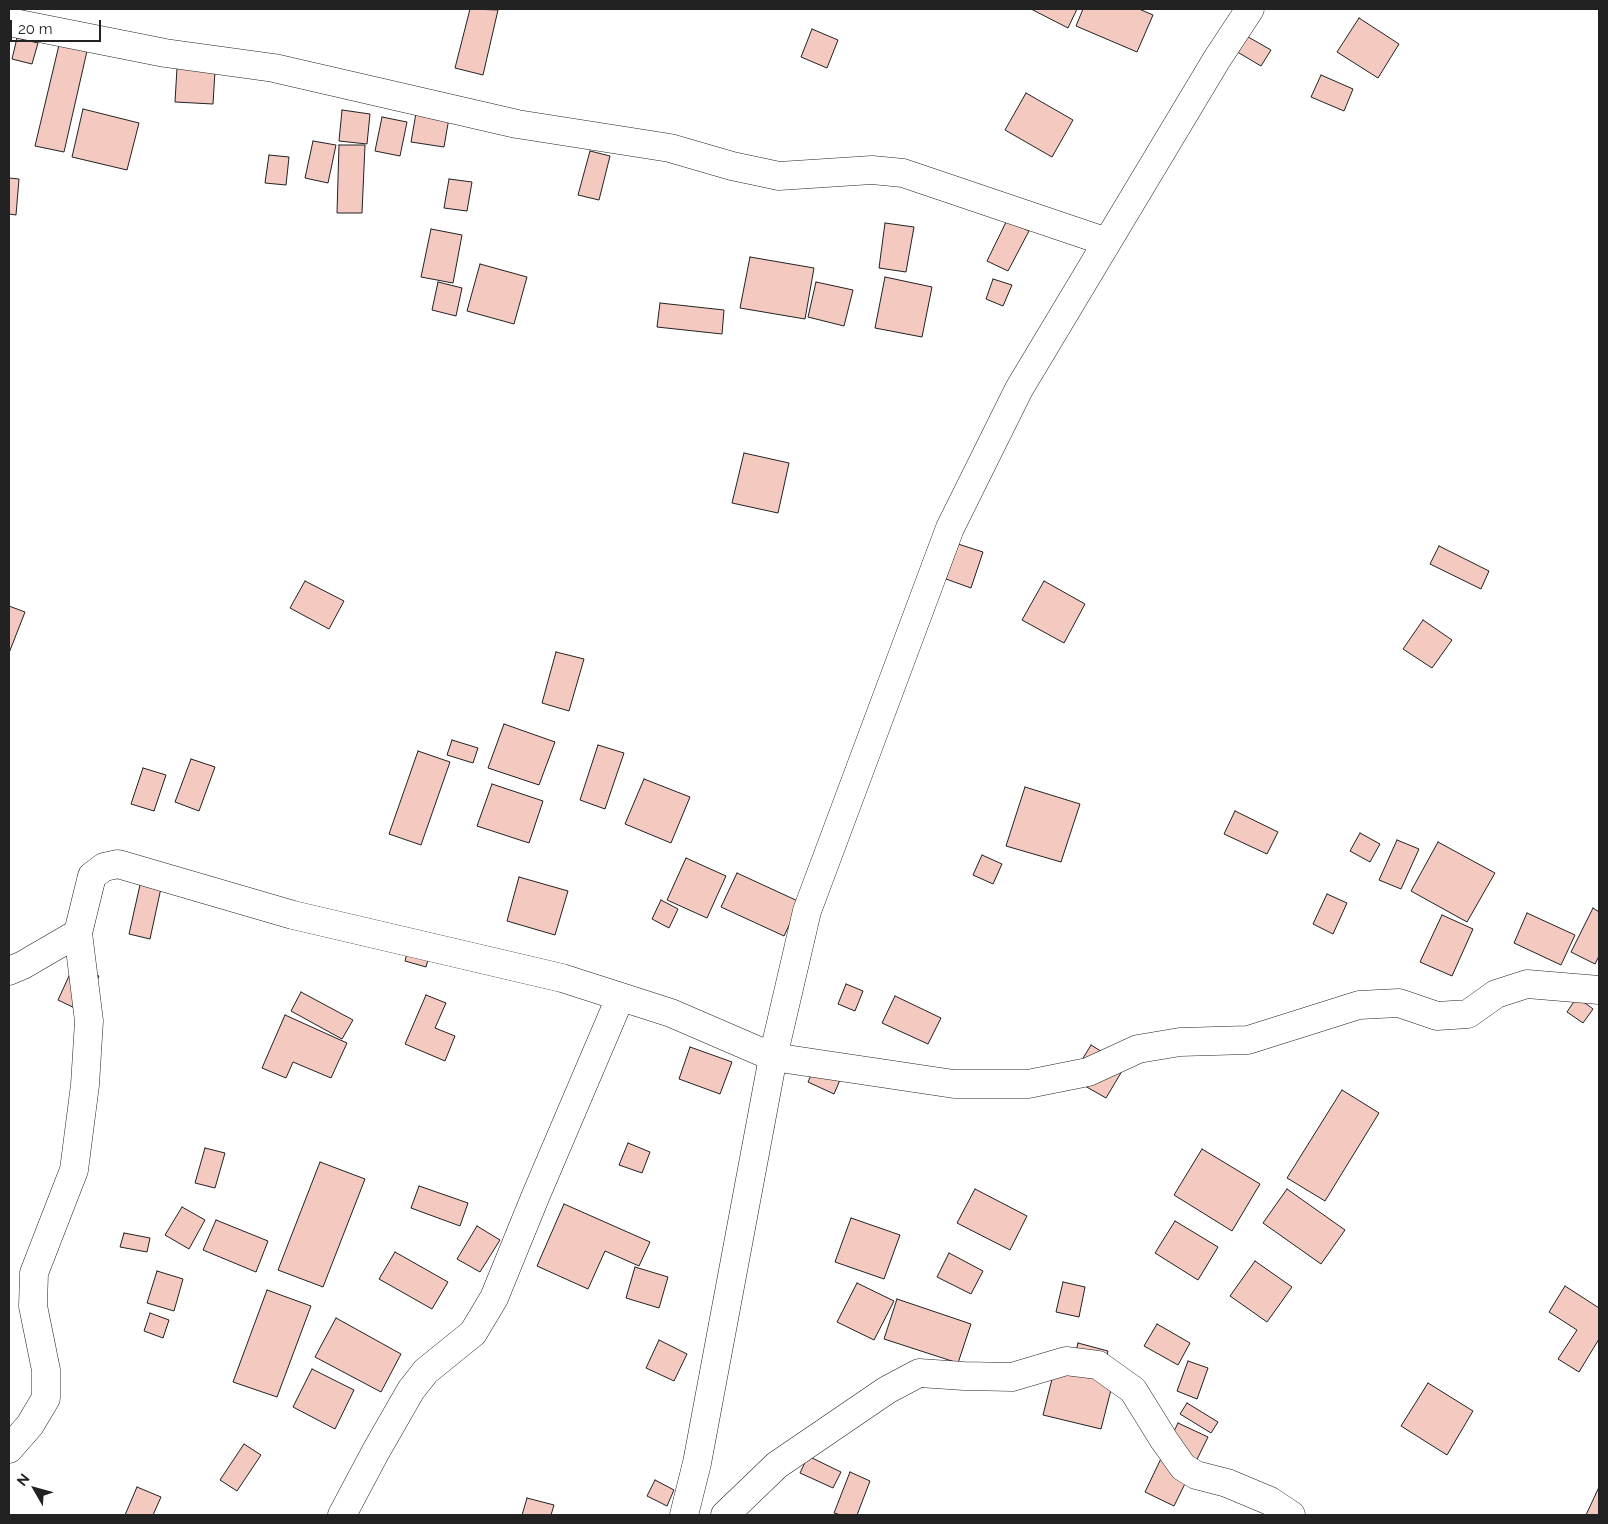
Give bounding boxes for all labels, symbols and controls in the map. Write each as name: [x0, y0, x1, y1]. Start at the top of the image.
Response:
scale bar: [12, 10, 104, 42]
text: 20 m: [18, 20, 53, 38]
north arrow: [10, 1464, 60, 1514]
text: N: [14, 1471, 33, 1489]

